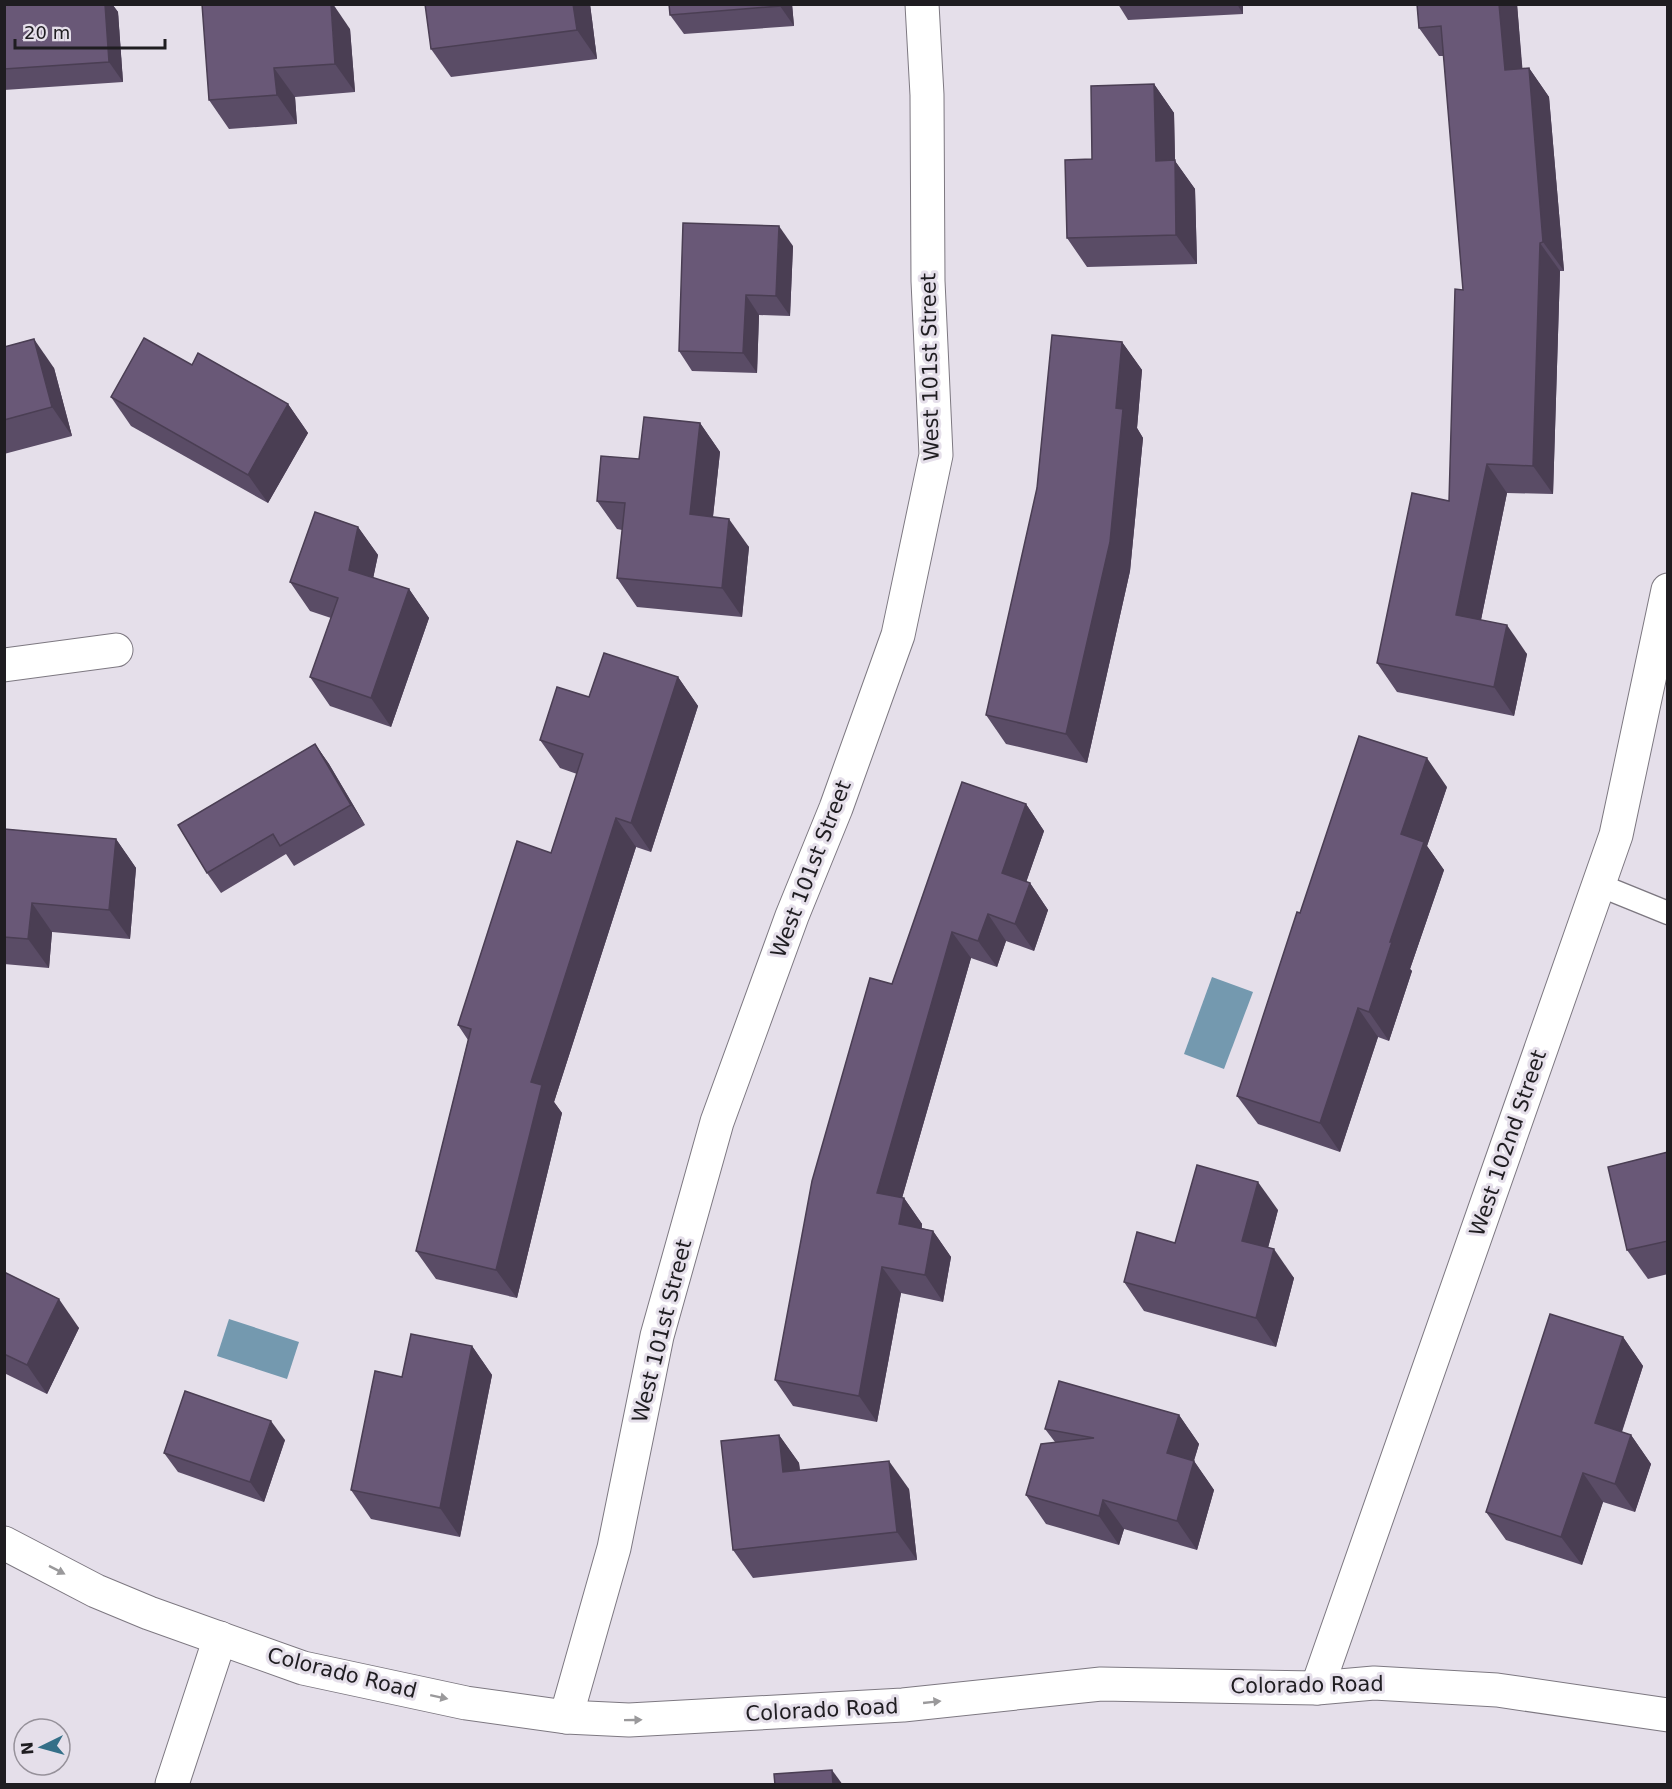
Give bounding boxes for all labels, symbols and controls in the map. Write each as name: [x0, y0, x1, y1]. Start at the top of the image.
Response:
scale bar: [15, 12, 165, 50]
text: 20 m: [24, 22, 70, 43]
street label: West 101st Street: [916, 273, 944, 461]
street label: West 101st Street: [766, 777, 856, 961]
street label: West 102nd Street: [1465, 1047, 1551, 1239]
street label: West 101st Street: [628, 1237, 696, 1425]
one-way arrow: [48, 1565, 65, 1575]
street label: Colorado Road: [265, 1643, 419, 1703]
street label: Colorado Road: [1230, 1672, 1384, 1698]
one-way arrow: [430, 1693, 449, 1703]
street label: Colorado Road: [745, 1694, 899, 1726]
one-way arrow: [923, 1697, 942, 1707]
one-way arrow: [623, 1715, 642, 1725]
north arrow: [12, 1717, 72, 1777]
text: N: [18, 1741, 38, 1756]

